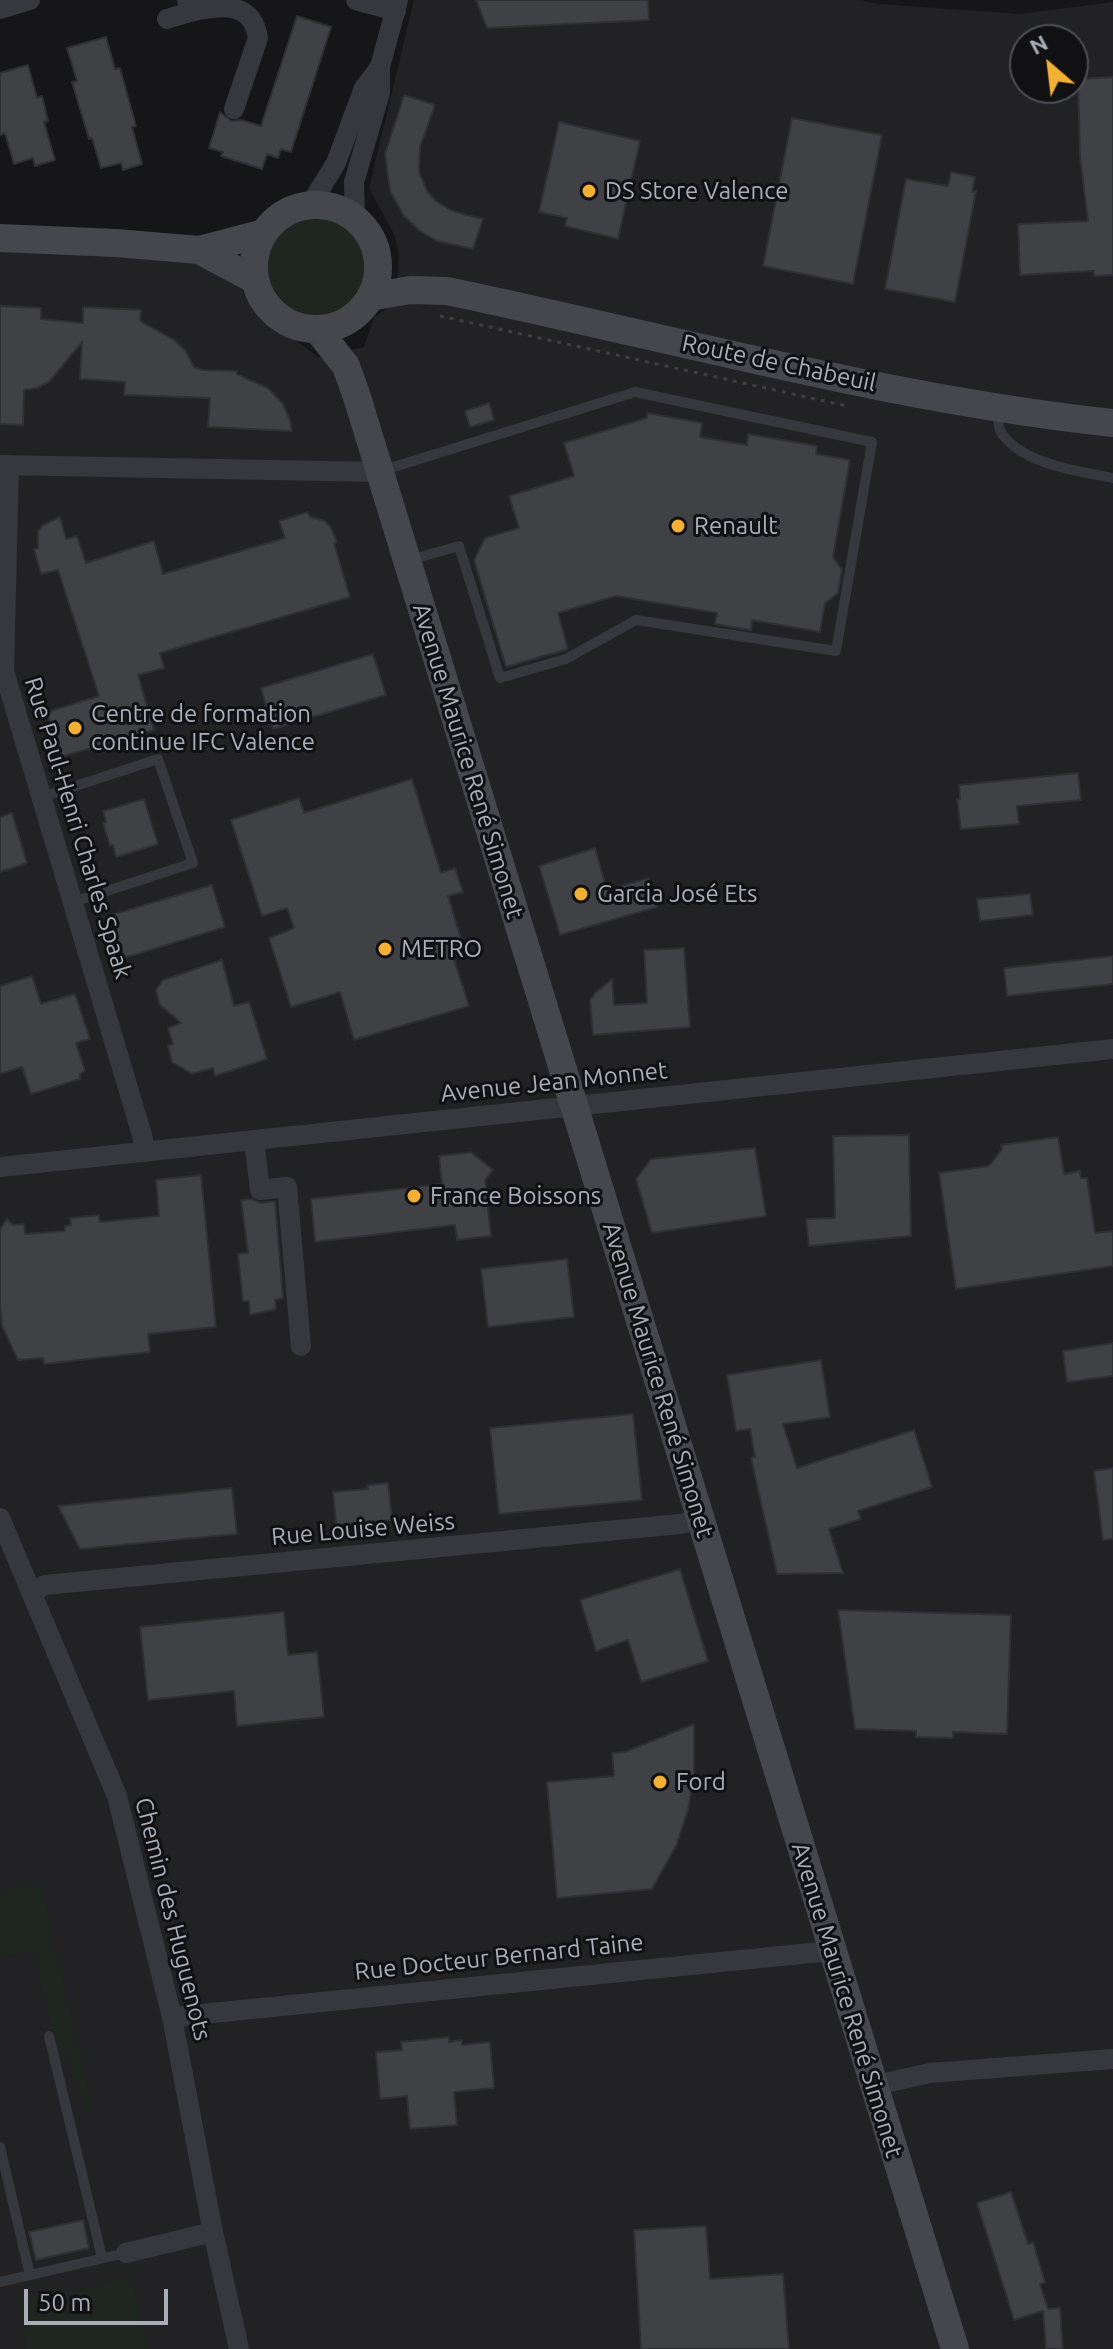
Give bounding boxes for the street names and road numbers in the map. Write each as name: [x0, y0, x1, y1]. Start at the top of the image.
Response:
street label: Route de Chabeuil: [679, 328, 879, 398]
street label: Avenue Maurice René Simonet: [406, 600, 530, 922]
street label: Rue Paul-Henri Charles Spaak: [18, 674, 138, 982]
street label: Avenue Jean Monnet: [439, 1056, 669, 1108]
street label: Avenue Maurice René Simonet: [596, 1219, 720, 1541]
street label: Rue Louise Weiss: [270, 1507, 456, 1551]
street label: Chemin des Huguenots: [129, 1795, 217, 2043]
street label: Avenue Maurice René Simonet: [785, 1839, 909, 2161]
street label: Rue Docteur Bernard Taine: [353, 1928, 645, 1986]

